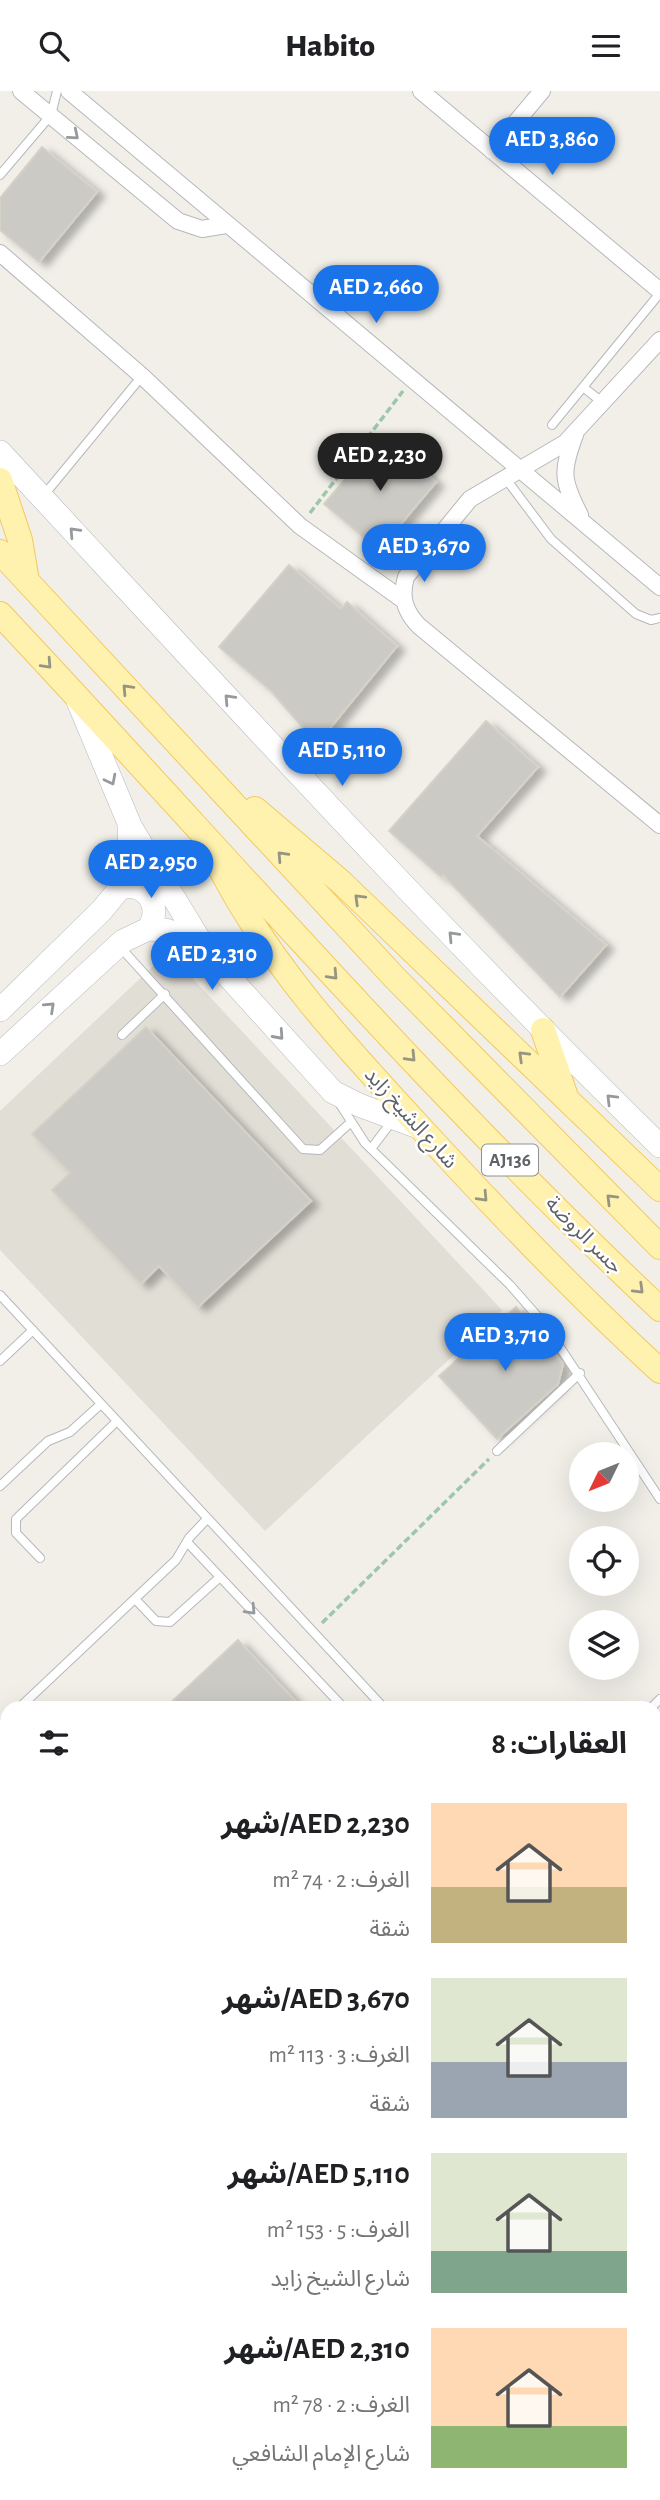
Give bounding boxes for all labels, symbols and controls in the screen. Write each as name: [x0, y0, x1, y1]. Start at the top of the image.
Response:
icon: search: [35, 27, 73, 65]
icon: menu: [587, 27, 625, 65]
text: Habito: [285, 30, 375, 62]
pin: AED 3,860: [472, 118, 632, 177]
one-way arrow: [66, 126, 79, 139]
text: AED 3,860: [505, 128, 599, 151]
pin: AED 2,660: [296, 265, 456, 325]
text: AED 2,660: [329, 276, 423, 299]
pin: AED 2,230: [300, 433, 460, 493]
text: AED 2,230: [334, 444, 426, 467]
pin: AED 3,670: [344, 525, 504, 584]
one-way arrow: [70, 527, 83, 540]
text: AED 3,670: [378, 535, 470, 558]
one-way arrow: [38, 655, 51, 668]
one-way arrow: [123, 684, 136, 697]
one-way arrow: [225, 694, 237, 707]
pin: AED 5,110: [262, 729, 422, 788]
text: AED 5,110: [298, 739, 386, 762]
one-way arrow: [102, 773, 116, 785]
pin: AED 2,950: [71, 841, 231, 900]
text: AED 2,950: [104, 851, 198, 874]
one-way arrow: [278, 851, 291, 864]
one-way arrow: [354, 894, 367, 907]
one-way arrow: [448, 931, 461, 944]
pin: AED 2,310: [132, 933, 292, 992]
text: AED 2,310: [167, 943, 257, 966]
one-way arrow: [325, 967, 338, 980]
one-way arrow: [42, 1003, 55, 1016]
one-way arrow: [271, 1027, 283, 1040]
one-way arrow: [402, 1049, 415, 1062]
one-way arrow: [518, 1052, 531, 1065]
street label: شارع الشيخ زايد: [358, 1064, 461, 1175]
one-way arrow: [607, 1094, 620, 1107]
road number: AJ136: [482, 1145, 538, 1175]
one-way arrow: [474, 1189, 487, 1202]
street label: جسر الروضة: [541, 1192, 627, 1278]
one-way arrow: [607, 1194, 620, 1207]
one-way arrow: [630, 1281, 643, 1294]
pin: AED 3,710: [425, 1313, 585, 1373]
text: AED 3,710: [460, 1324, 550, 1347]
north arrow: [569, 1442, 639, 1512]
map controls: [569, 1442, 639, 1680]
button: locate: [569, 1526, 639, 1596]
one-way arrow: [242, 1601, 255, 1614]
button: layers: [569, 1610, 639, 1680]
icon: filters: [35, 1724, 73, 1762]
text: العقارات: 8: [491, 1729, 627, 1759]
text: AED 2,230/شهر: [221, 1809, 410, 1839]
icon: home: [487, 1831, 571, 1915]
text: الغرف: 2 · 74 m²: [272, 1869, 410, 1892]
text: شقة: [369, 1918, 410, 1941]
text: AED 3,670/شهر: [222, 1984, 410, 2014]
icon: home: [487, 2006, 571, 2090]
text: الغرف: 3 · 113 m²: [269, 2044, 410, 2067]
text: شقة: [369, 2093, 410, 2116]
text: AED 5,110/شهر: [228, 2159, 410, 2189]
icon: home: [487, 2181, 571, 2265]
text: الغرف: 5 · 153 m²: [267, 2219, 410, 2242]
text: شارع الشيخ زايد: [271, 2268, 410, 2291]
text: AED 2,310/شهر: [225, 2334, 410, 2364]
icon: home: [487, 2356, 571, 2440]
text: الغرف: 2 · 78 m²: [272, 2394, 410, 2417]
text: شارع الإمام الشافعي: [232, 2443, 410, 2466]

